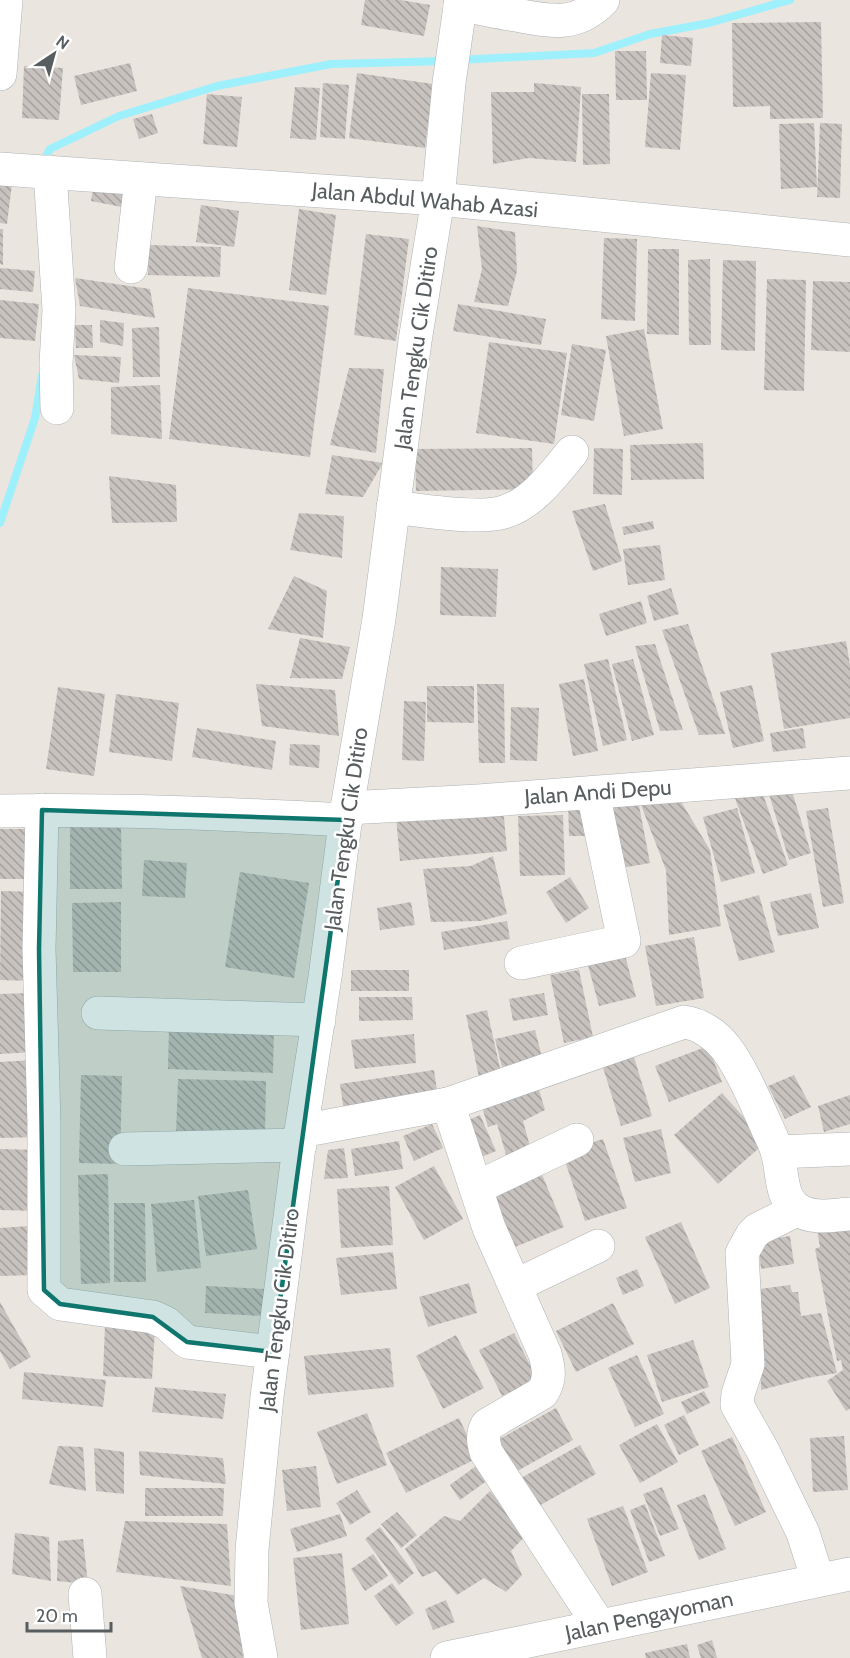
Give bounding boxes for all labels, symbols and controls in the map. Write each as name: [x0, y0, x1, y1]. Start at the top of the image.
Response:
north arrow: [24, 24, 84, 84]
text: N: [52, 31, 73, 53]
street label: Jalan Abdul Wahab Azasi: [310, 177, 539, 223]
street label: Jalan Tengku Cik Ditiro: [388, 245, 444, 452]
street label: Jalan Tengku Cik Ditiro: [318, 726, 374, 933]
street label: Jalan Andi Depu: [522, 773, 673, 811]
street label: Jalan Tengku Cik Ditiro: [253, 1207, 305, 1414]
street label: Jalan Pengayoman: [562, 1585, 735, 1647]
scale bar: [27, 1595, 111, 1633]
text: 20 m: [36, 1605, 78, 1627]

